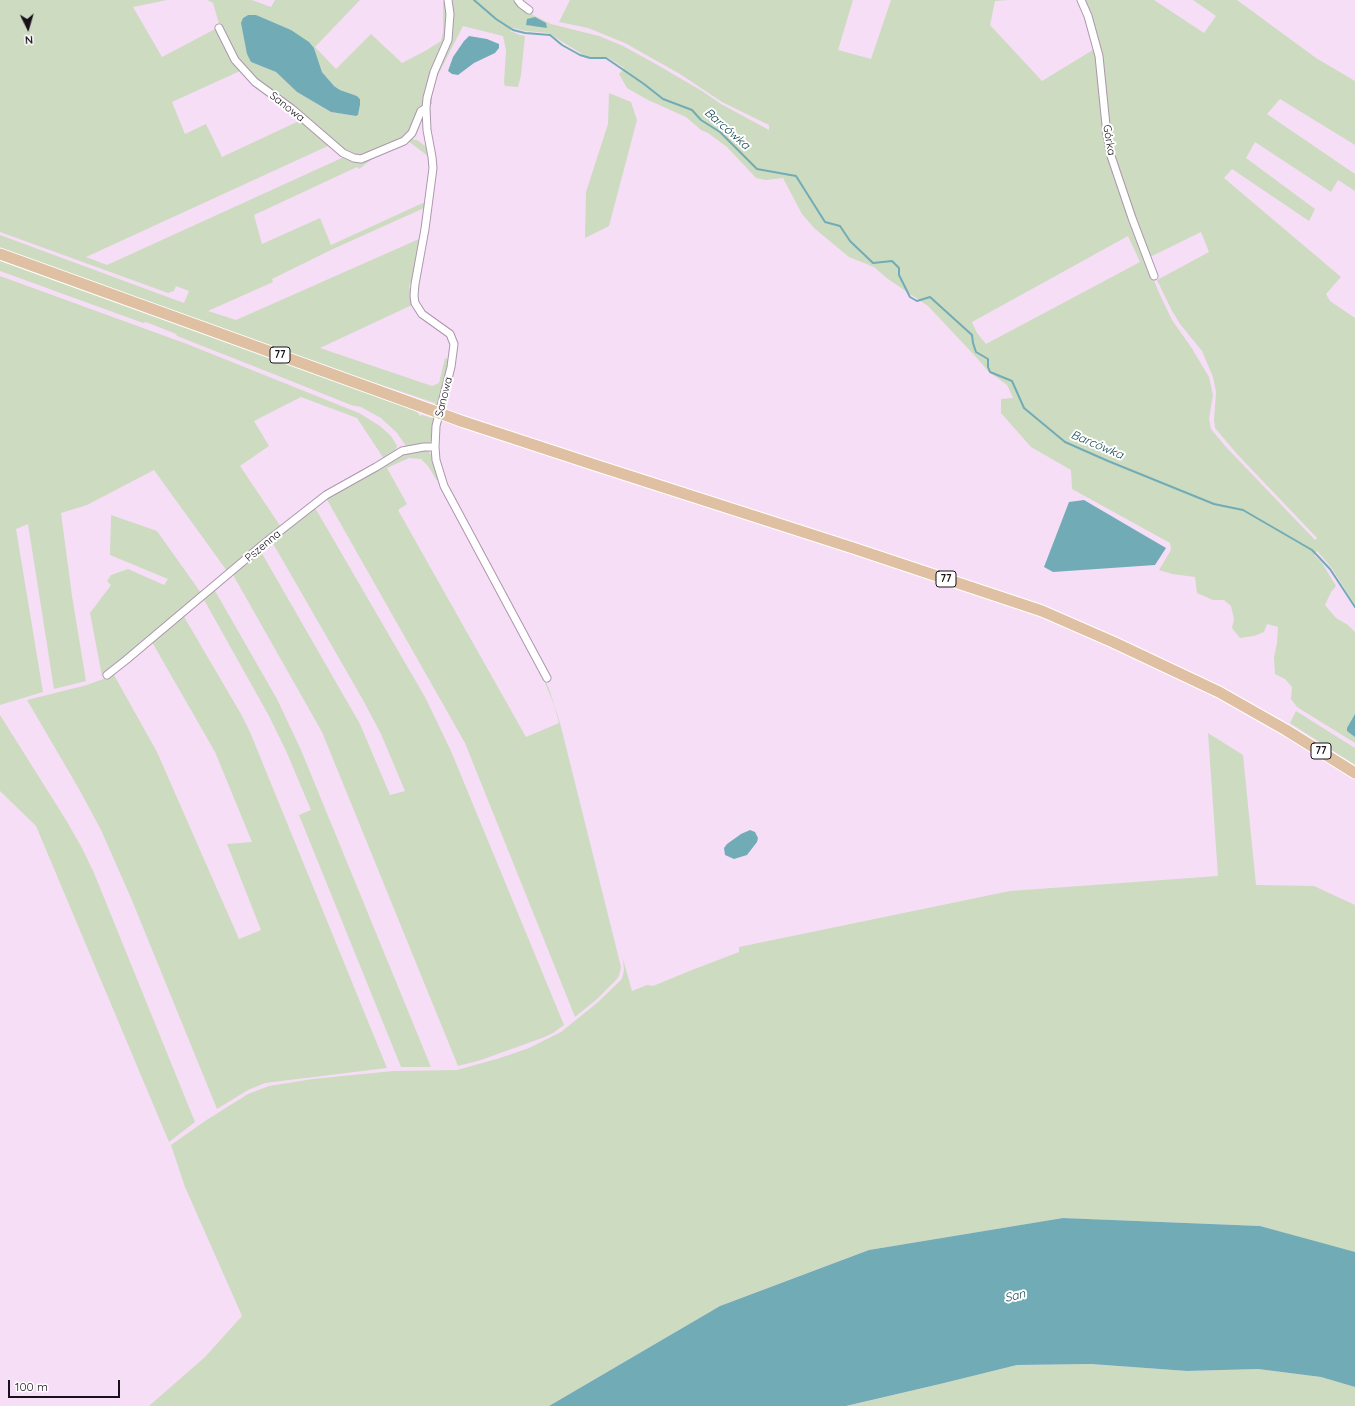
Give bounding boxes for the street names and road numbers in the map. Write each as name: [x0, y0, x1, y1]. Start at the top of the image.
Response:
street label: Sanowa: [267, 89, 307, 125]
street label: Górka: [1100, 124, 1118, 156]
road number: 77: [270, 347, 290, 363]
street label: Sanowa: [433, 376, 455, 418]
street label: Pszenna: [242, 527, 284, 565]
road number: 77: [936, 571, 956, 587]
road number: 77: [1311, 743, 1331, 759]

